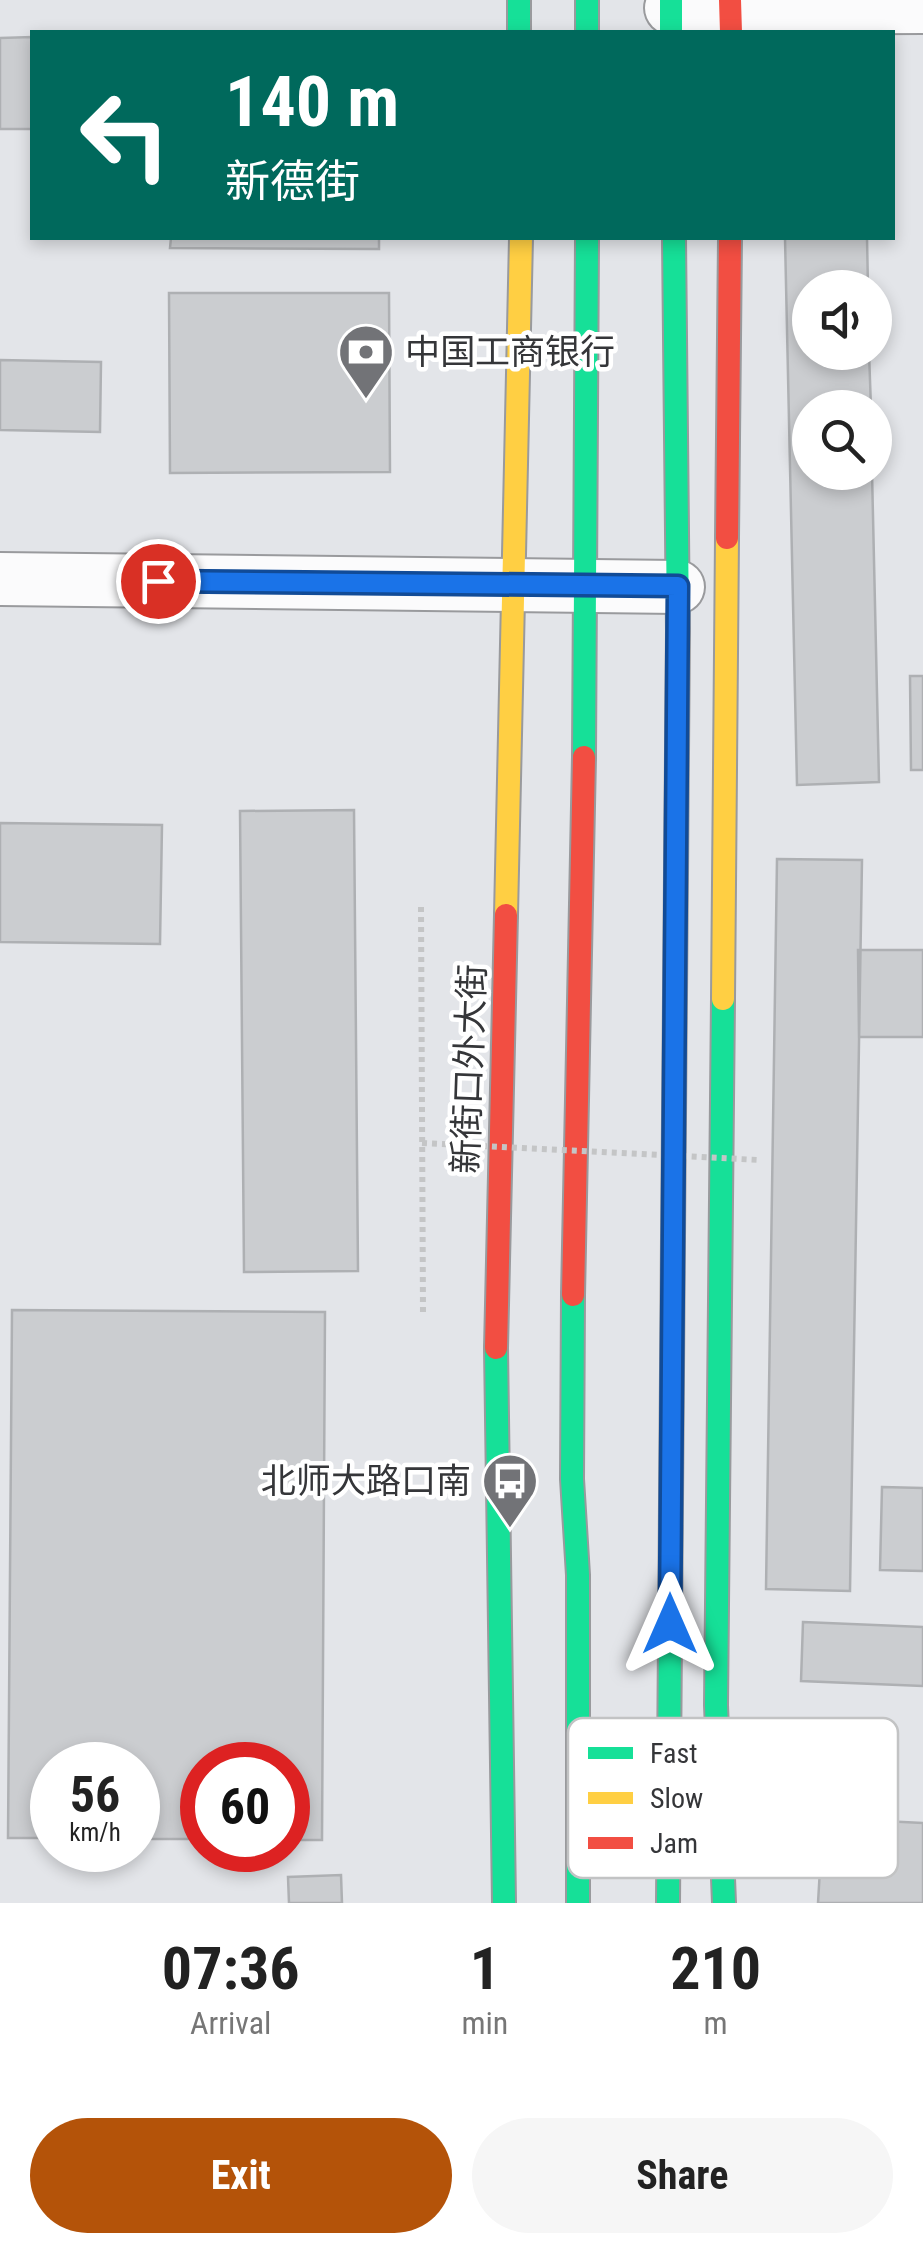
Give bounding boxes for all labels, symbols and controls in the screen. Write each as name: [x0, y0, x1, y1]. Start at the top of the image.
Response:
text: 140 m: [225, 61, 399, 143]
icon: left: [60, 70, 190, 200]
text: 新德街: [225, 155, 360, 208]
map controls: [792, 270, 892, 490]
button: sound: [792, 270, 892, 370]
bank icon: 中国工商银行: [336, 322, 396, 401]
place label: 中国工商银行: [405, 332, 615, 373]
button: search: [792, 390, 892, 490]
pin: [116, 539, 201, 624]
icon: arrive: [131, 554, 186, 609]
street label: 新街口外大街: [445, 963, 494, 1175]
bus stop icon: 北师大路口南: [480, 1451, 540, 1530]
place label: 北师大路口南: [261, 1461, 471, 1502]
position arrow: [618, 1572, 722, 1676]
legend: [568, 1718, 898, 1878]
text: Fast: [650, 1737, 697, 1770]
speed limit sign: 60: [180, 1742, 310, 1872]
text: 56: [70, 1766, 120, 1824]
text: Slow: [650, 1782, 703, 1815]
text: km/h: [69, 1818, 121, 1847]
text: Jam: [650, 1827, 698, 1860]
text: 07:36: [162, 1933, 300, 2004]
text: 1: [470, 1933, 500, 2004]
text: 210: [670, 1933, 761, 2004]
text: Arrival: [190, 2004, 271, 2042]
text: min: [461, 2004, 508, 2042]
text: m: [704, 2004, 728, 2042]
button: Exit: [30, 2118, 452, 2233]
button: Share: [472, 2118, 893, 2233]

